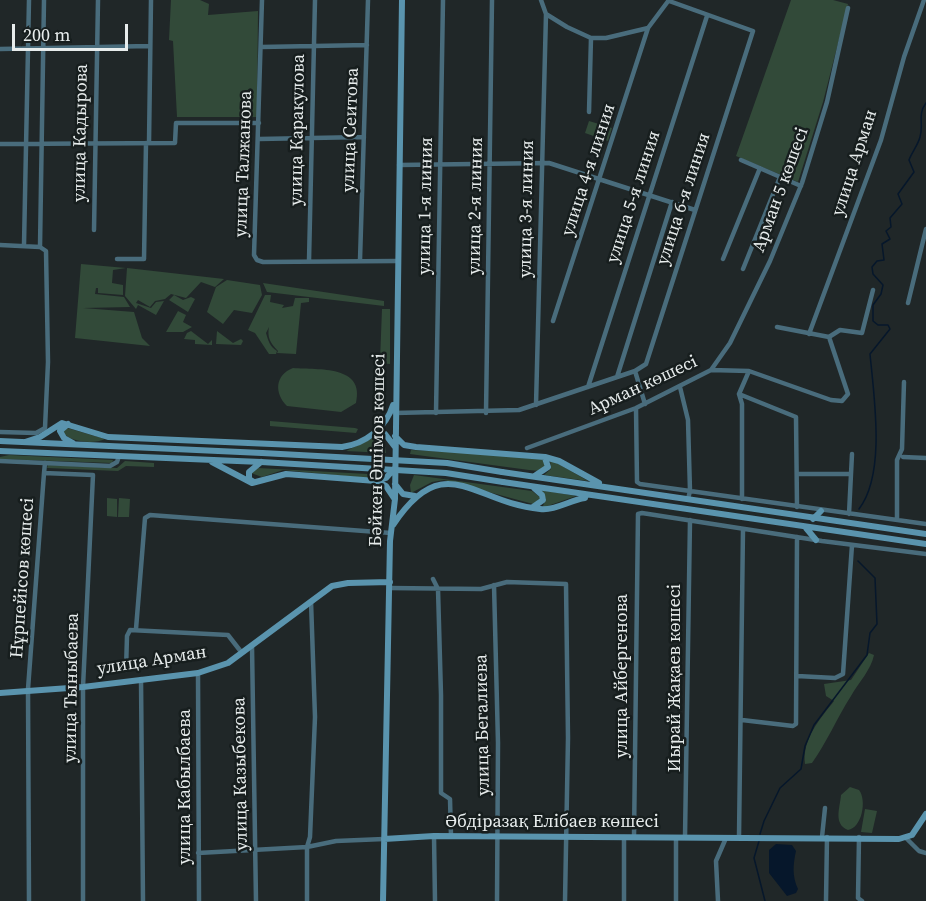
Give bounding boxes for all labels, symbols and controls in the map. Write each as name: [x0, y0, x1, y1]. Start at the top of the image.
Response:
scale bar: [15, 12, 130, 50]
text: 200 m: [23, 22, 70, 47]
street label: улица Каракулова: [286, 54, 310, 206]
street label: улица Кадырова: [69, 64, 93, 202]
street label: улица Сеитова: [338, 67, 364, 193]
street label: улица Талжанова: [231, 90, 257, 238]
street label: улица 4-я линия: [557, 101, 621, 239]
street label: улица Арман: [828, 107, 882, 219]
street label: Арман 5 көшесі: [748, 125, 814, 255]
street label: улица 5-я линия: [602, 128, 666, 266]
street label: улица 6-я линия: [652, 130, 716, 268]
street label: улица 1-я линия: [414, 137, 438, 275]
street label: улица 2-я линия: [464, 137, 488, 275]
street label: улица 3-я линия: [515, 140, 539, 278]
street label: Арман көшесі: [585, 351, 701, 421]
street label: Бәйкен Әшімов көшесі: [366, 353, 390, 547]
street label: Нұрпейісов көшесі: [7, 497, 39, 659]
street label: Иырай Жақаев көшесі: [664, 584, 686, 772]
street label: улица Айбергенова: [611, 594, 633, 758]
street label: улица Тыныбаева: [60, 613, 84, 763]
street label: улица Арман: [96, 642, 208, 680]
street label: улица Бегалиева: [471, 654, 495, 796]
street label: улица Казыбекова: [229, 697, 253, 851]
street label: улица Кабылбаева: [174, 709, 196, 865]
street label: Әбдіразақ Елібаев көшесі: [445, 811, 659, 833]

